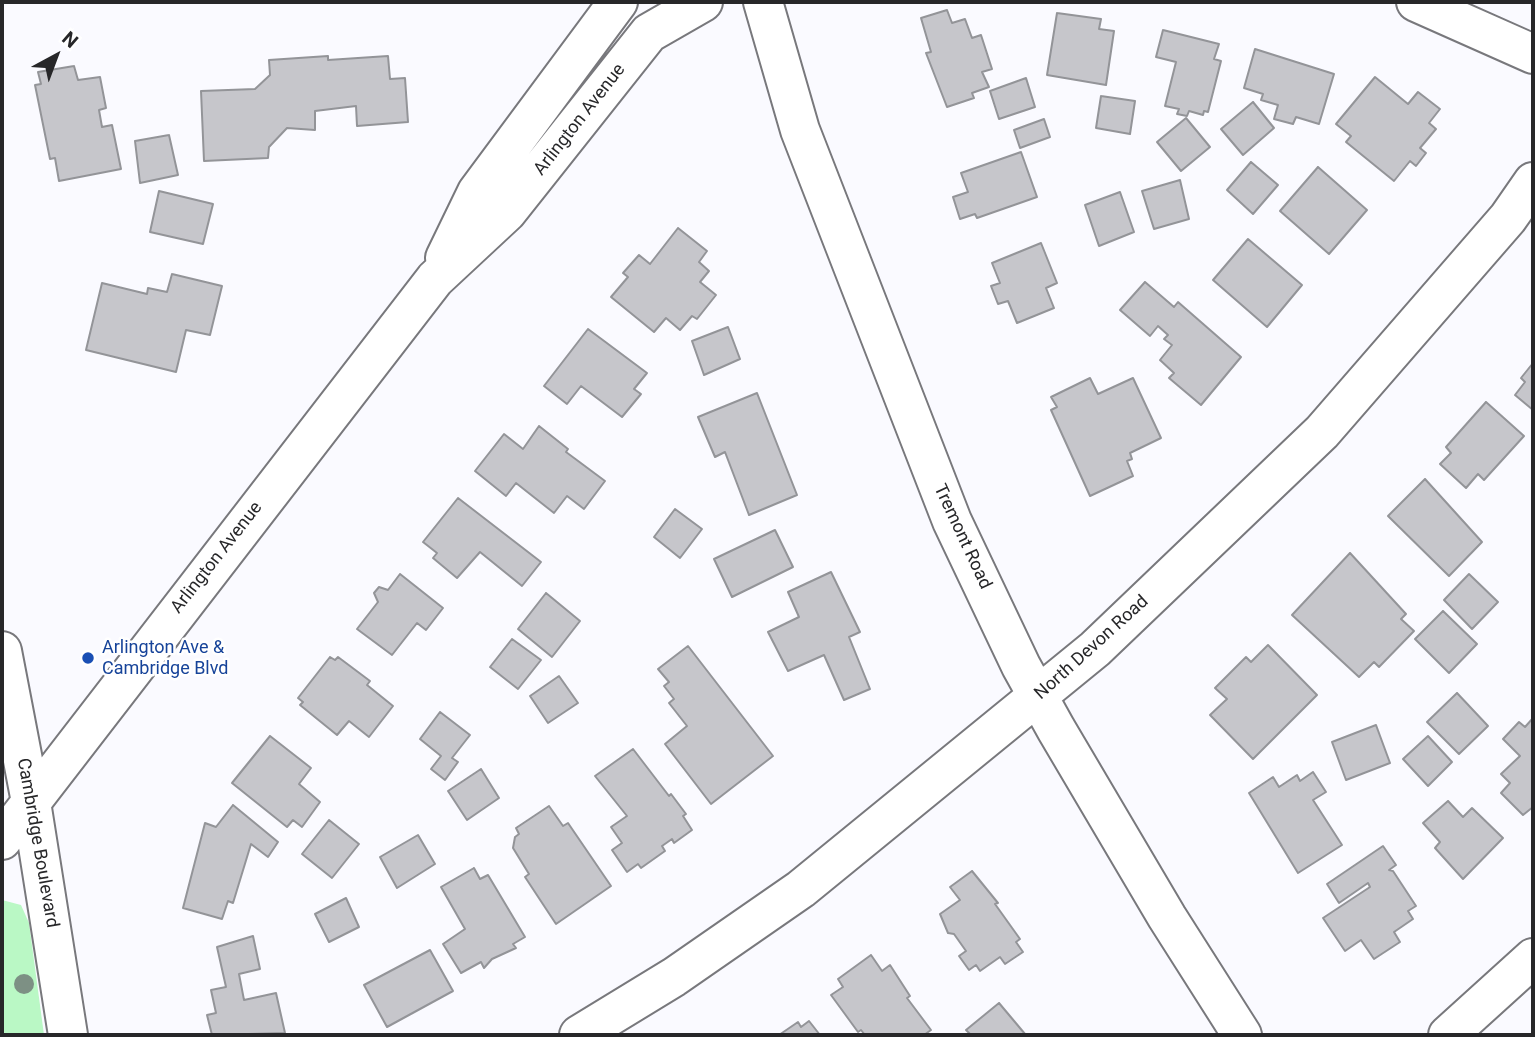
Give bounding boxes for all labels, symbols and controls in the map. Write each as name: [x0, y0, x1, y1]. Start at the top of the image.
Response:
north arrow: [21, 21, 91, 91]
text: N: [58, 27, 83, 53]
street label: Arlington Avenue: [530, 60, 630, 180]
street label: Tremont Road: [928, 481, 996, 593]
street label: Arlington Avenue: [167, 498, 267, 618]
street label: North Devon Road: [1031, 591, 1153, 705]
place label: Arlington Ave & Cambridge Blvd: [102, 637, 228, 680]
marker: Arlington Ave & Cambridge Blvd: [80, 650, 96, 666]
street label: Cambridge Boulevard: [11, 757, 63, 929]

